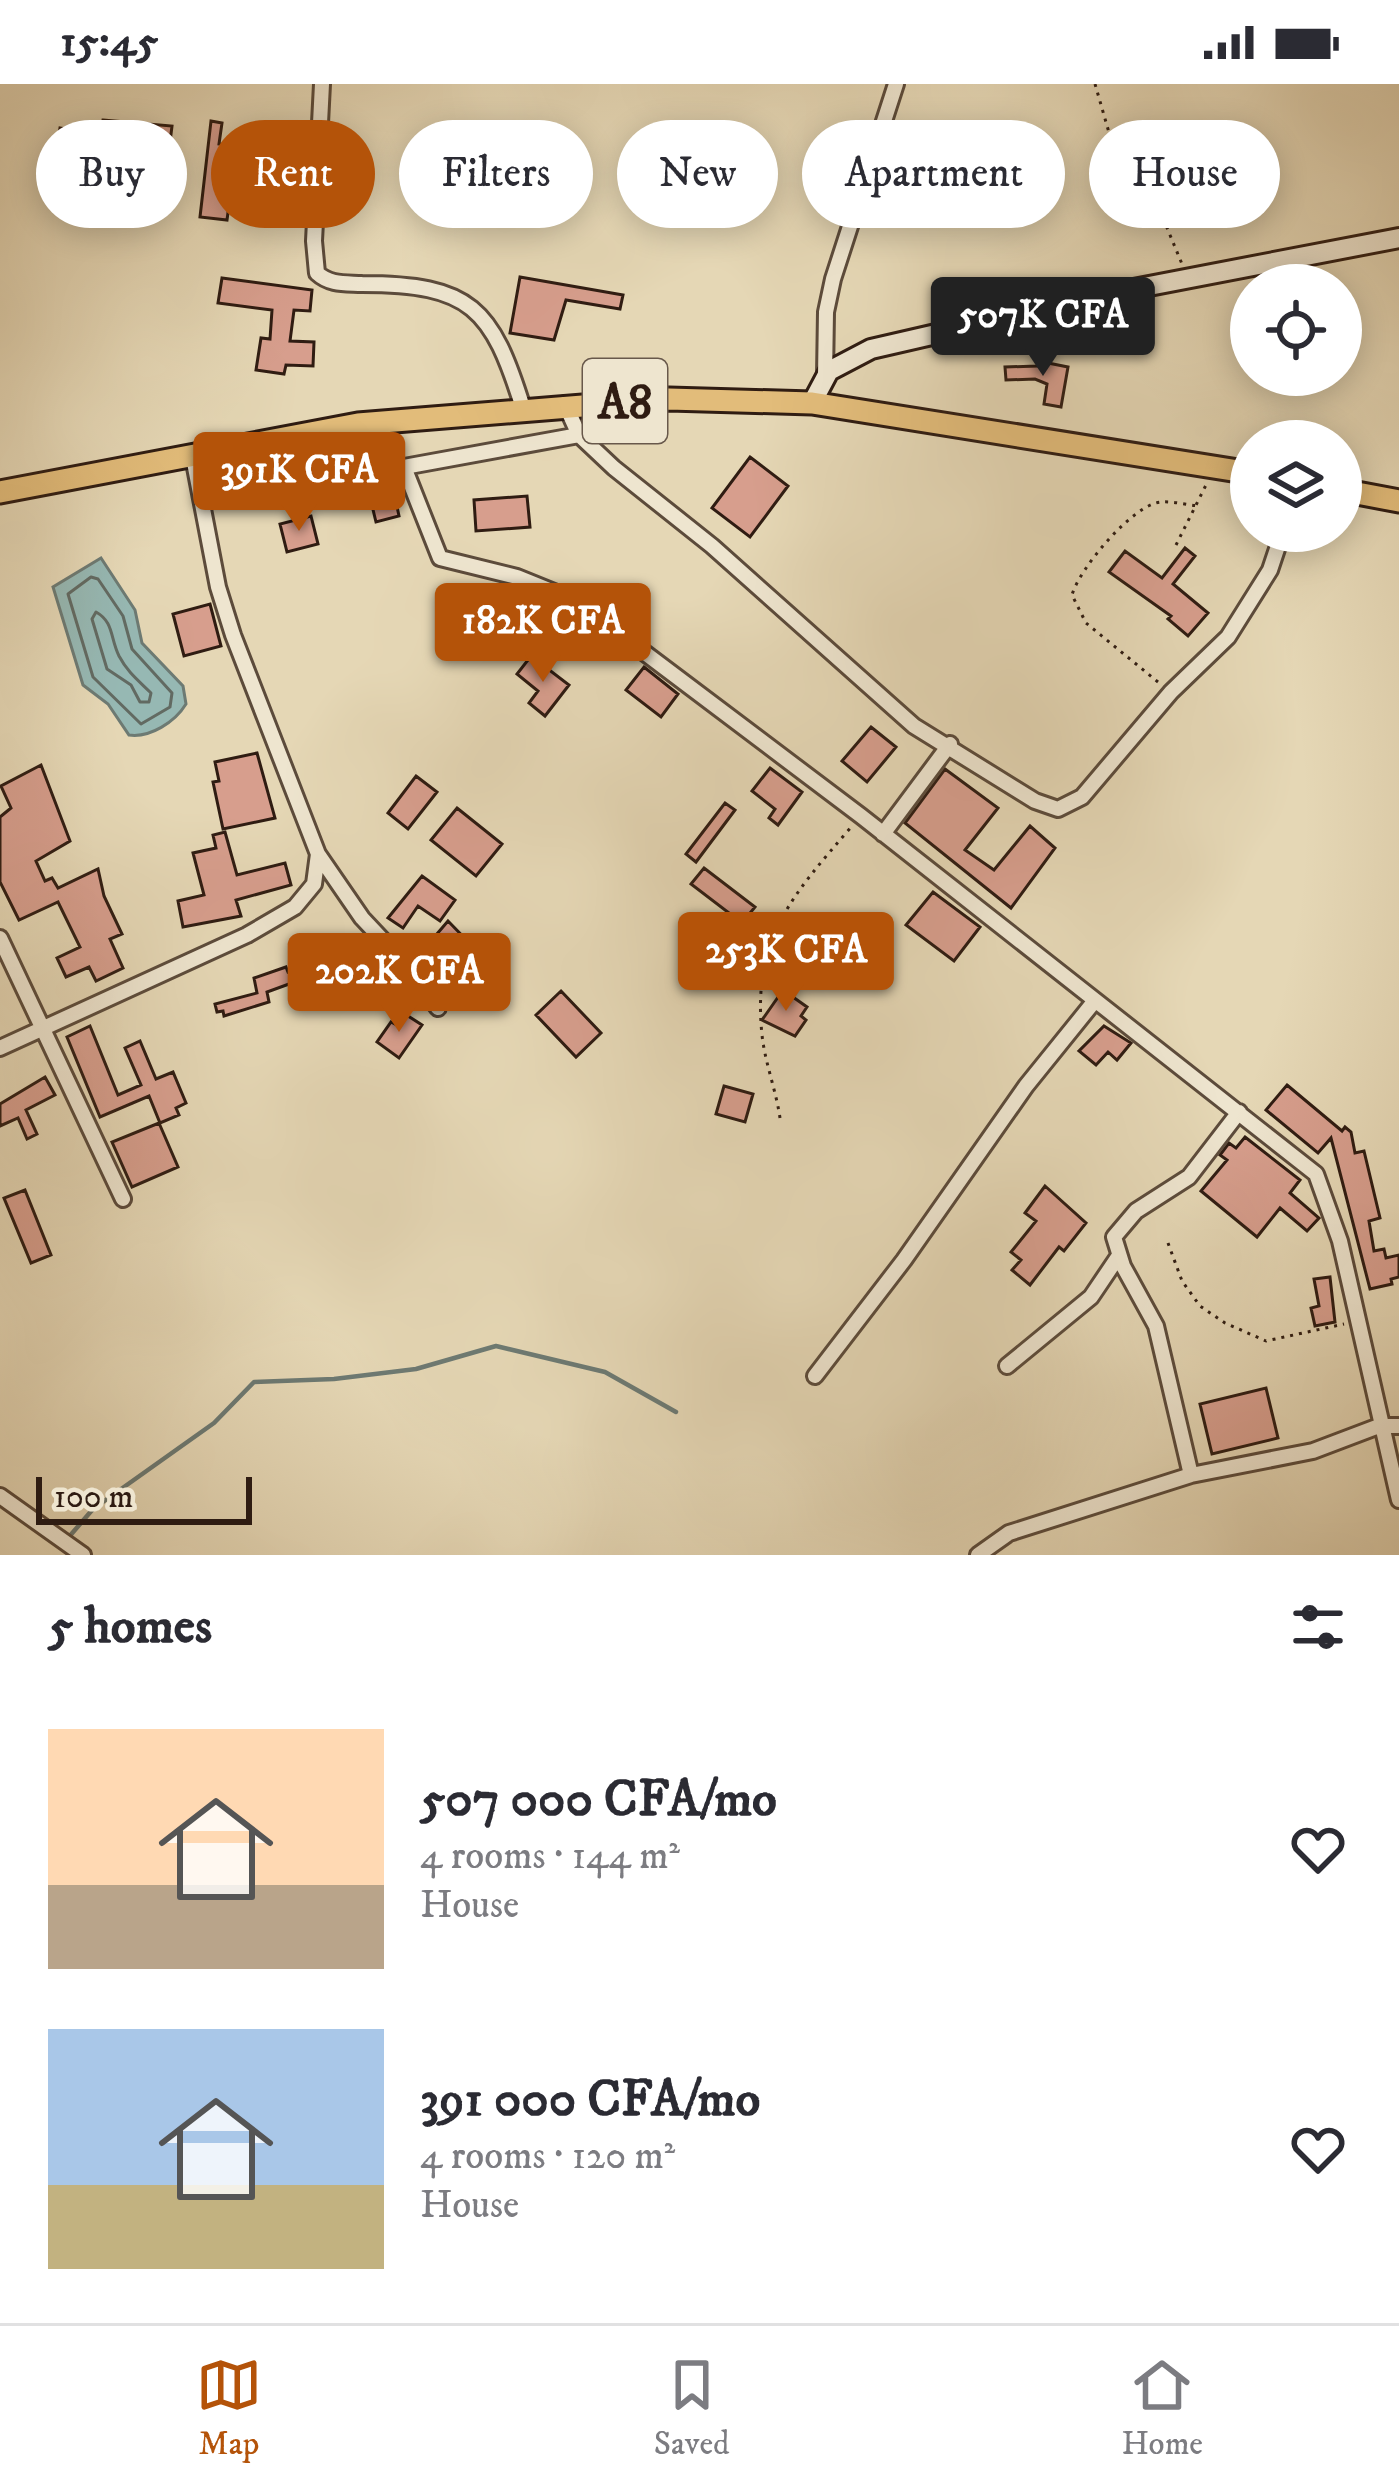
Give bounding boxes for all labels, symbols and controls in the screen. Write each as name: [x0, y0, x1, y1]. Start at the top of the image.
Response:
text: 15:45: [60, 14, 158, 70]
chip: Buy: [36, 120, 187, 228]
chip: Rent: [211, 120, 375, 228]
chip: Filters: [399, 120, 593, 228]
chip: New: [617, 120, 778, 228]
chip: Apartment: [802, 120, 1065, 228]
chip: House: [1089, 120, 1280, 228]
map controls: [1230, 264, 1362, 552]
button: locate: [1230, 264, 1362, 396]
pin: 507K CFA: [919, 277, 1167, 379]
text: 507K CFA: [958, 291, 1128, 340]
road number: A8: [583, 359, 667, 443]
button: layers: [1230, 420, 1362, 552]
pin: 391K CFA: [175, 432, 423, 534]
text: 391K CFA: [220, 446, 378, 495]
pin: 182K CFA: [419, 583, 667, 685]
text: 182K CFA: [462, 597, 624, 646]
pin: 253K CFA: [662, 912, 910, 1014]
text: 253K CFA: [705, 926, 867, 975]
pin: 202K CFA: [275, 933, 523, 1035]
text: 202K CFA: [315, 947, 483, 996]
scale bar: [36, 1471, 252, 1524]
text: 100 m: [54, 1477, 133, 1518]
icon: filters: [1285, 1594, 1351, 1660]
text: 5 homes: [48, 1595, 212, 1659]
text: 507 000 CFA/mo: [420, 1768, 777, 1832]
icon: home: [144, 1777, 288, 1921]
icon: heart: [1285, 1816, 1351, 1882]
text: 4 rooms · 144 m²: [420, 1832, 680, 1881]
text: House: [420, 1881, 519, 1930]
text: 391 000 CFA/mo: [420, 2068, 760, 2132]
icon: home: [144, 2077, 288, 2221]
icon: heart: [1285, 2116, 1351, 2182]
text: 4 rooms · 120 m²: [420, 2132, 675, 2181]
text: House: [420, 2181, 519, 2230]
tab: Map: [196, 2352, 262, 2465]
tab: Saved: [654, 2352, 730, 2465]
tab: Home: [1121, 2352, 1203, 2465]

